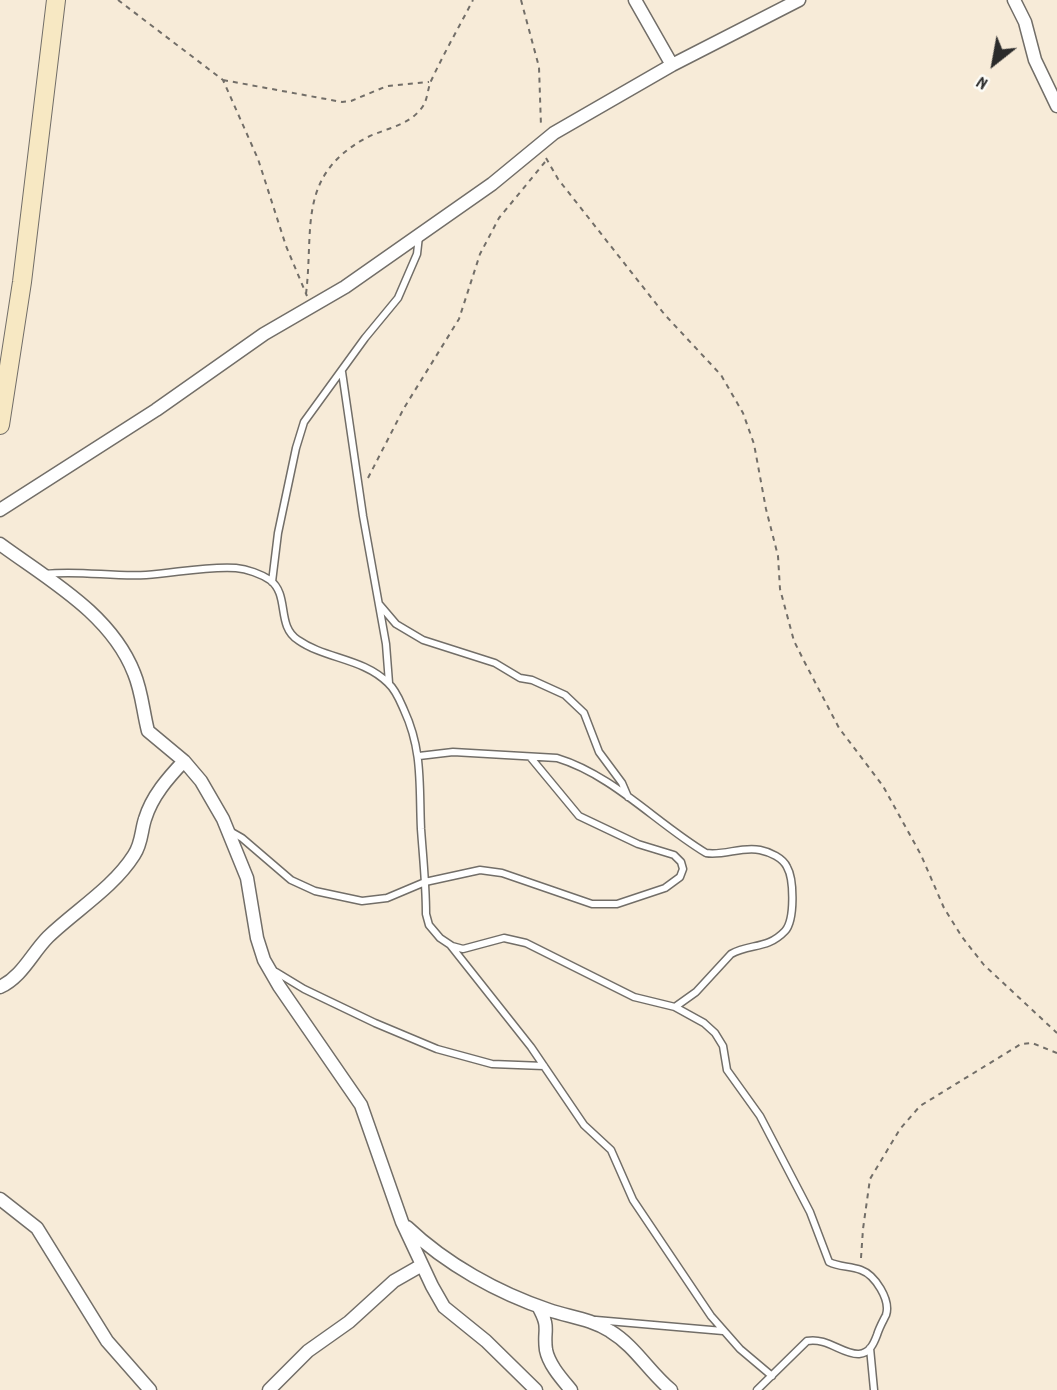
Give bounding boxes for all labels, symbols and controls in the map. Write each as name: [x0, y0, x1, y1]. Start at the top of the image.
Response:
north arrow: [959, 28, 1029, 98]
text: N: [972, 67, 994, 95]

